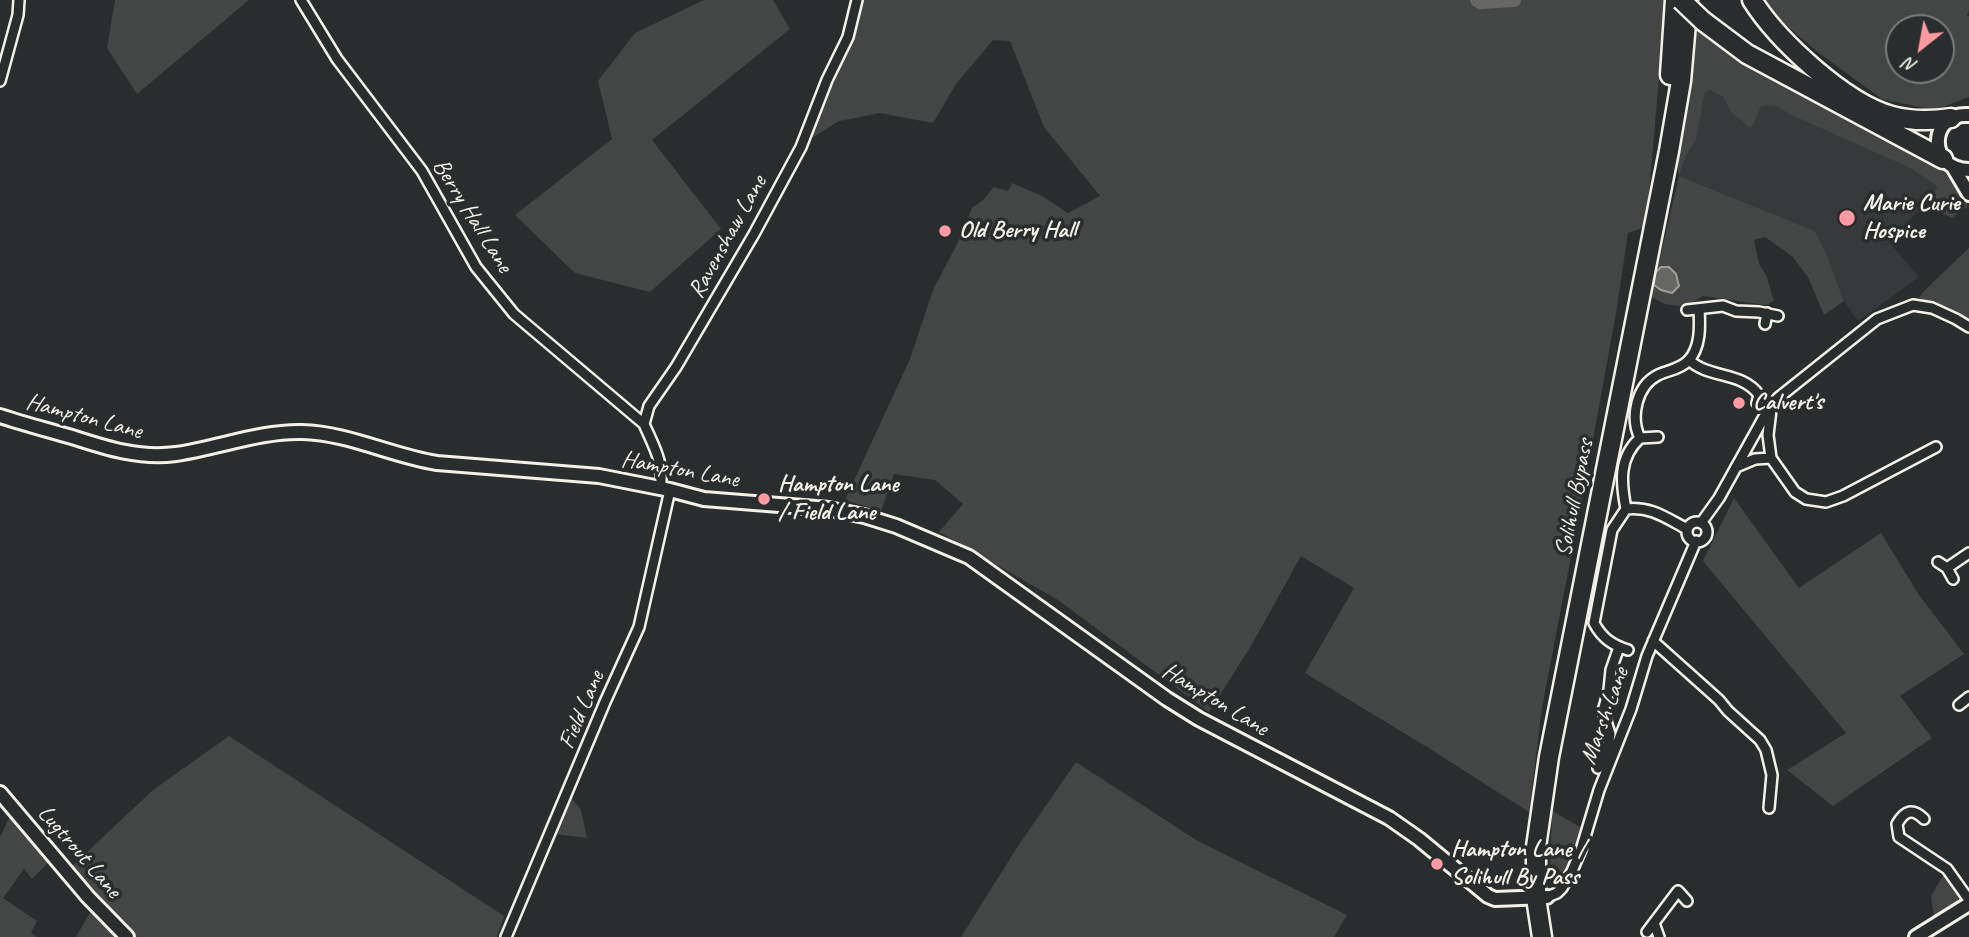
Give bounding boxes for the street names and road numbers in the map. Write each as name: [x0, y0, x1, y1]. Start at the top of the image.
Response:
street label: Berry Hall Lane: [426, 154, 518, 278]
street label: Ravenshaw Lane: [682, 171, 774, 303]
street label: Hampton Lane: [23, 388, 145, 446]
street label: Solihull Bypass: [1550, 437, 1600, 559]
street label: Hampton Lane: [619, 445, 741, 495]
street label: Hampton Lane: [1157, 657, 1273, 743]
street label: Marsh Lane: [1574, 664, 1636, 768]
street label: Field Lane: [553, 667, 611, 753]
street label: Lugtrout Lane: [31, 800, 127, 904]

